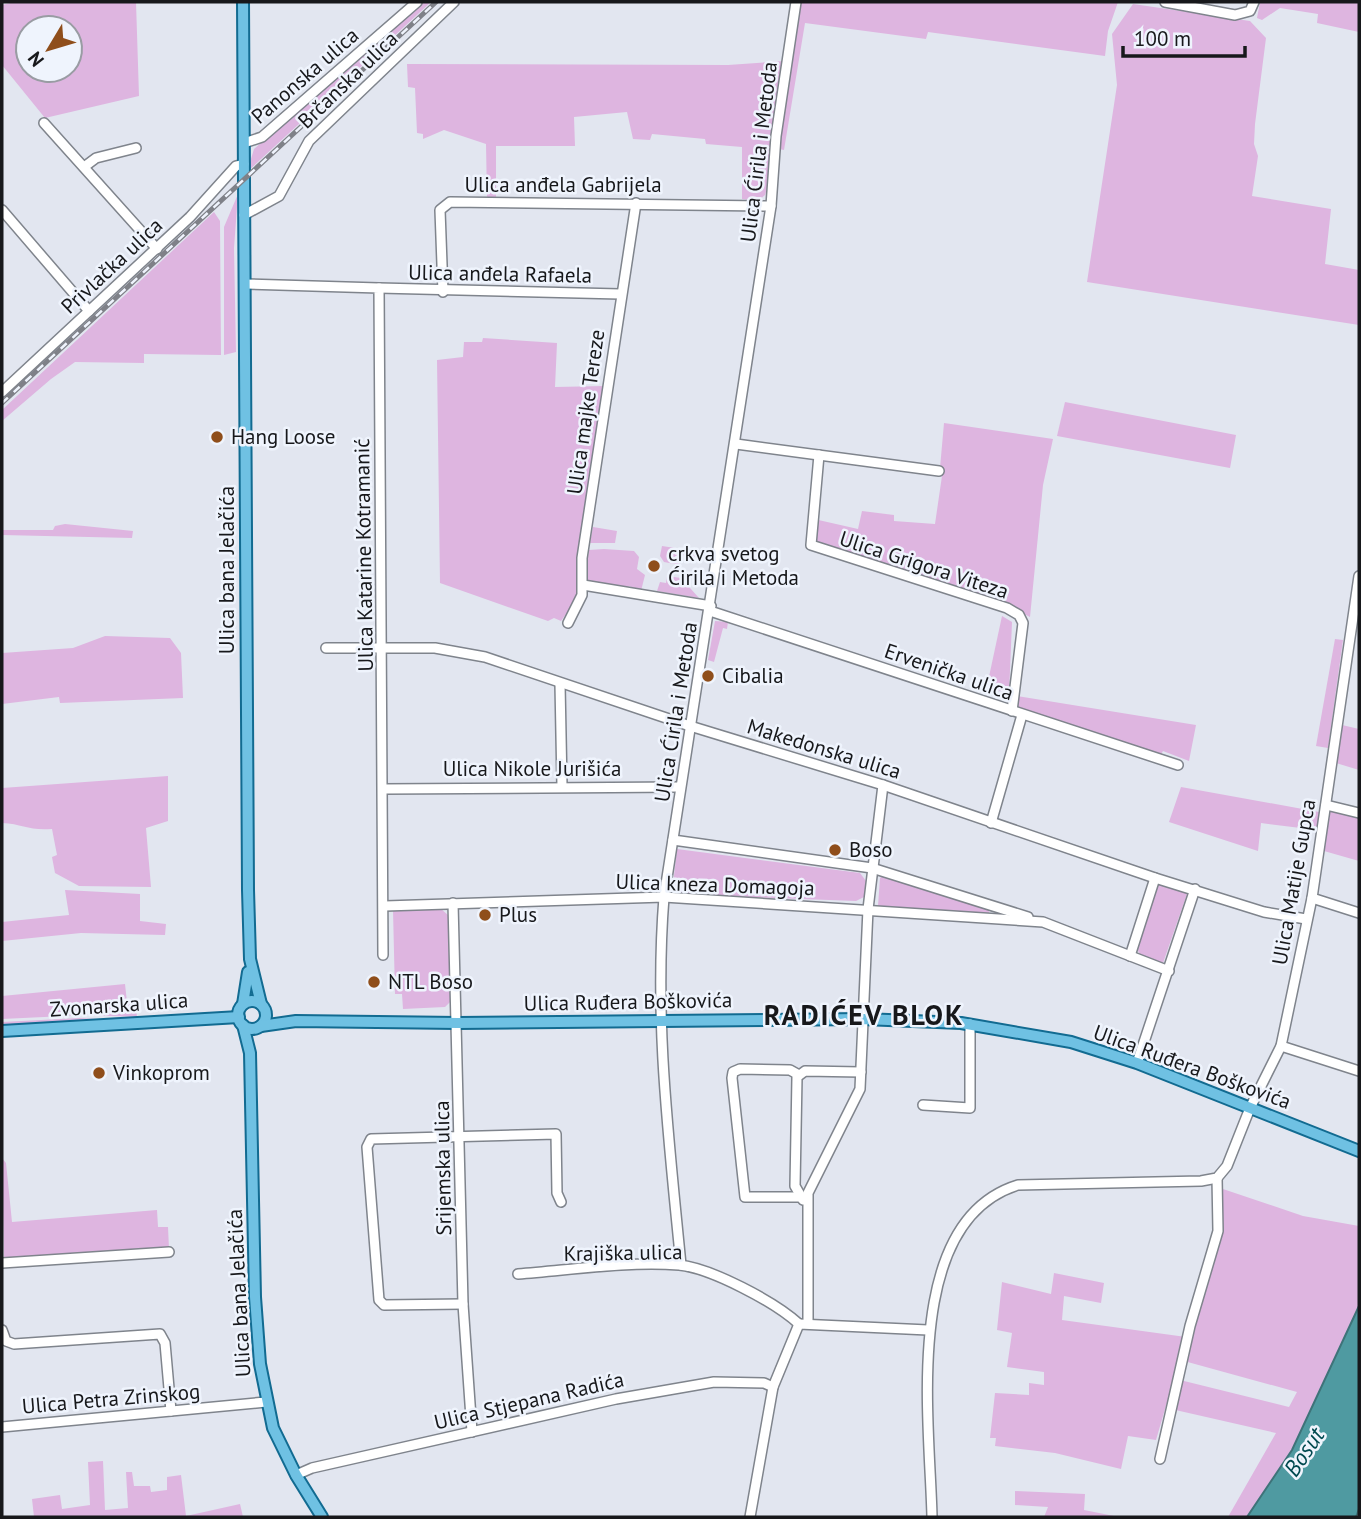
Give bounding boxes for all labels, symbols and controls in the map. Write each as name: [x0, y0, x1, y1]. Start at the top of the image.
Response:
north arrow: [14, 14, 84, 84]
scale bar: [1123, 14, 1246, 58]
street label: Panonska ulica: [245, 22, 364, 130]
street label: Brčanska ulica: [292, 25, 403, 134]
text: 100 m: [1134, 25, 1191, 52]
text: N: [22, 47, 49, 72]
street label: Ulica Ćirila i Metoda: [734, 60, 783, 244]
street label: Ulica anđela Gabrijela: [464, 171, 662, 198]
street label: Privlačka ulica: [55, 212, 168, 319]
street label: Ulica anđela Rafaela: [408, 258, 592, 289]
street label: Ulica majke Tereze: [561, 328, 610, 496]
place label: Hang Loose: [231, 423, 336, 450]
marker: Hang Loose: [209, 429, 225, 445]
street label: Ulica Katarine Kotramanić: [348, 438, 379, 672]
street label: Ulica bana Jelačića: [213, 486, 240, 654]
street label: Ulica Grigora Viteza: [836, 524, 1012, 605]
place label: crkva svetog Ćirila i Metoda: [668, 540, 799, 591]
marker: crkva svetog Ćirila i Metoda: [646, 558, 662, 574]
street label: Ulica Ćirila i Metoda: [648, 620, 703, 804]
street label: Ervenička ulica: [881, 637, 1017, 706]
place label: Cibalia: [722, 662, 784, 689]
marker: Cibalia: [700, 668, 716, 684]
street label: Makedonska ulica: [744, 712, 904, 785]
street label: Ulica Nikole Jurišića: [443, 755, 621, 782]
street label: Ulica Matije Gupca: [1266, 797, 1321, 967]
place label: Boso: [849, 836, 893, 863]
marker: Boso: [827, 842, 843, 858]
street label: Ulica kneza Domagoja: [615, 868, 815, 901]
place label: Plus: [499, 901, 537, 928]
marker: Plus: [477, 907, 493, 923]
place label: NTL Boso: [388, 968, 473, 995]
marker: NTL Boso: [366, 974, 382, 990]
street label: Zvonarska ulica: [49, 986, 189, 1023]
street label: Ulica Ruđera Boškovića: [524, 986, 732, 1017]
district label: RADIĆEV BLOK: [764, 996, 964, 1033]
street label: Ulica Ruđera Boškovića: [1090, 1018, 1295, 1115]
place label: Vinkoprom: [112, 1059, 210, 1086]
marker: Vinkoprom: [91, 1065, 107, 1081]
street label: Srijemska ulica: [428, 1100, 457, 1236]
street label: Ulica bana Jelačića: [221, 1208, 256, 1378]
street label: Krajiška ulica: [563, 1238, 683, 1267]
street label: Ulica Stjepana Radića: [431, 1366, 627, 1436]
street label: Ulica Petra Zrinskog: [21, 1377, 201, 1420]
water label: Bosut: [1277, 1420, 1331, 1482]

